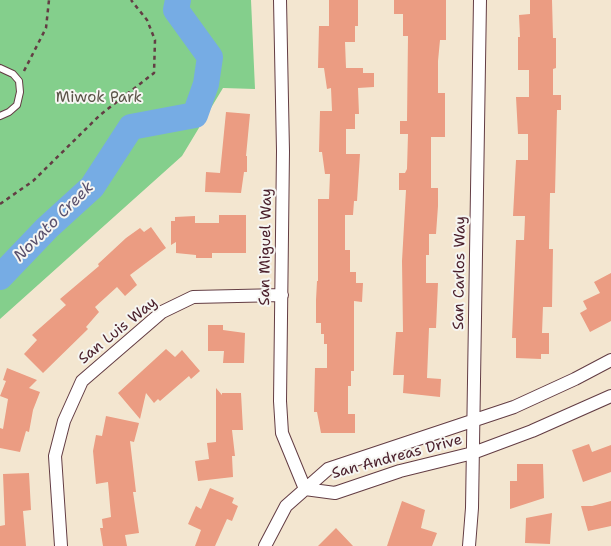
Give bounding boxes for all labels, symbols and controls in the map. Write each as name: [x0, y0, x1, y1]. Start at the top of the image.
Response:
park label: Miwok Park: [56, 89, 142, 107]
water label: Novato Creek: [10, 178, 98, 266]
street label: San Miguel Way: [256, 188, 276, 306]
street label: San Carlos Way: [450, 216, 470, 330]
street label: San Luis Way: [75, 294, 161, 368]
street label: San Andreas Drive: [330, 431, 464, 483]

